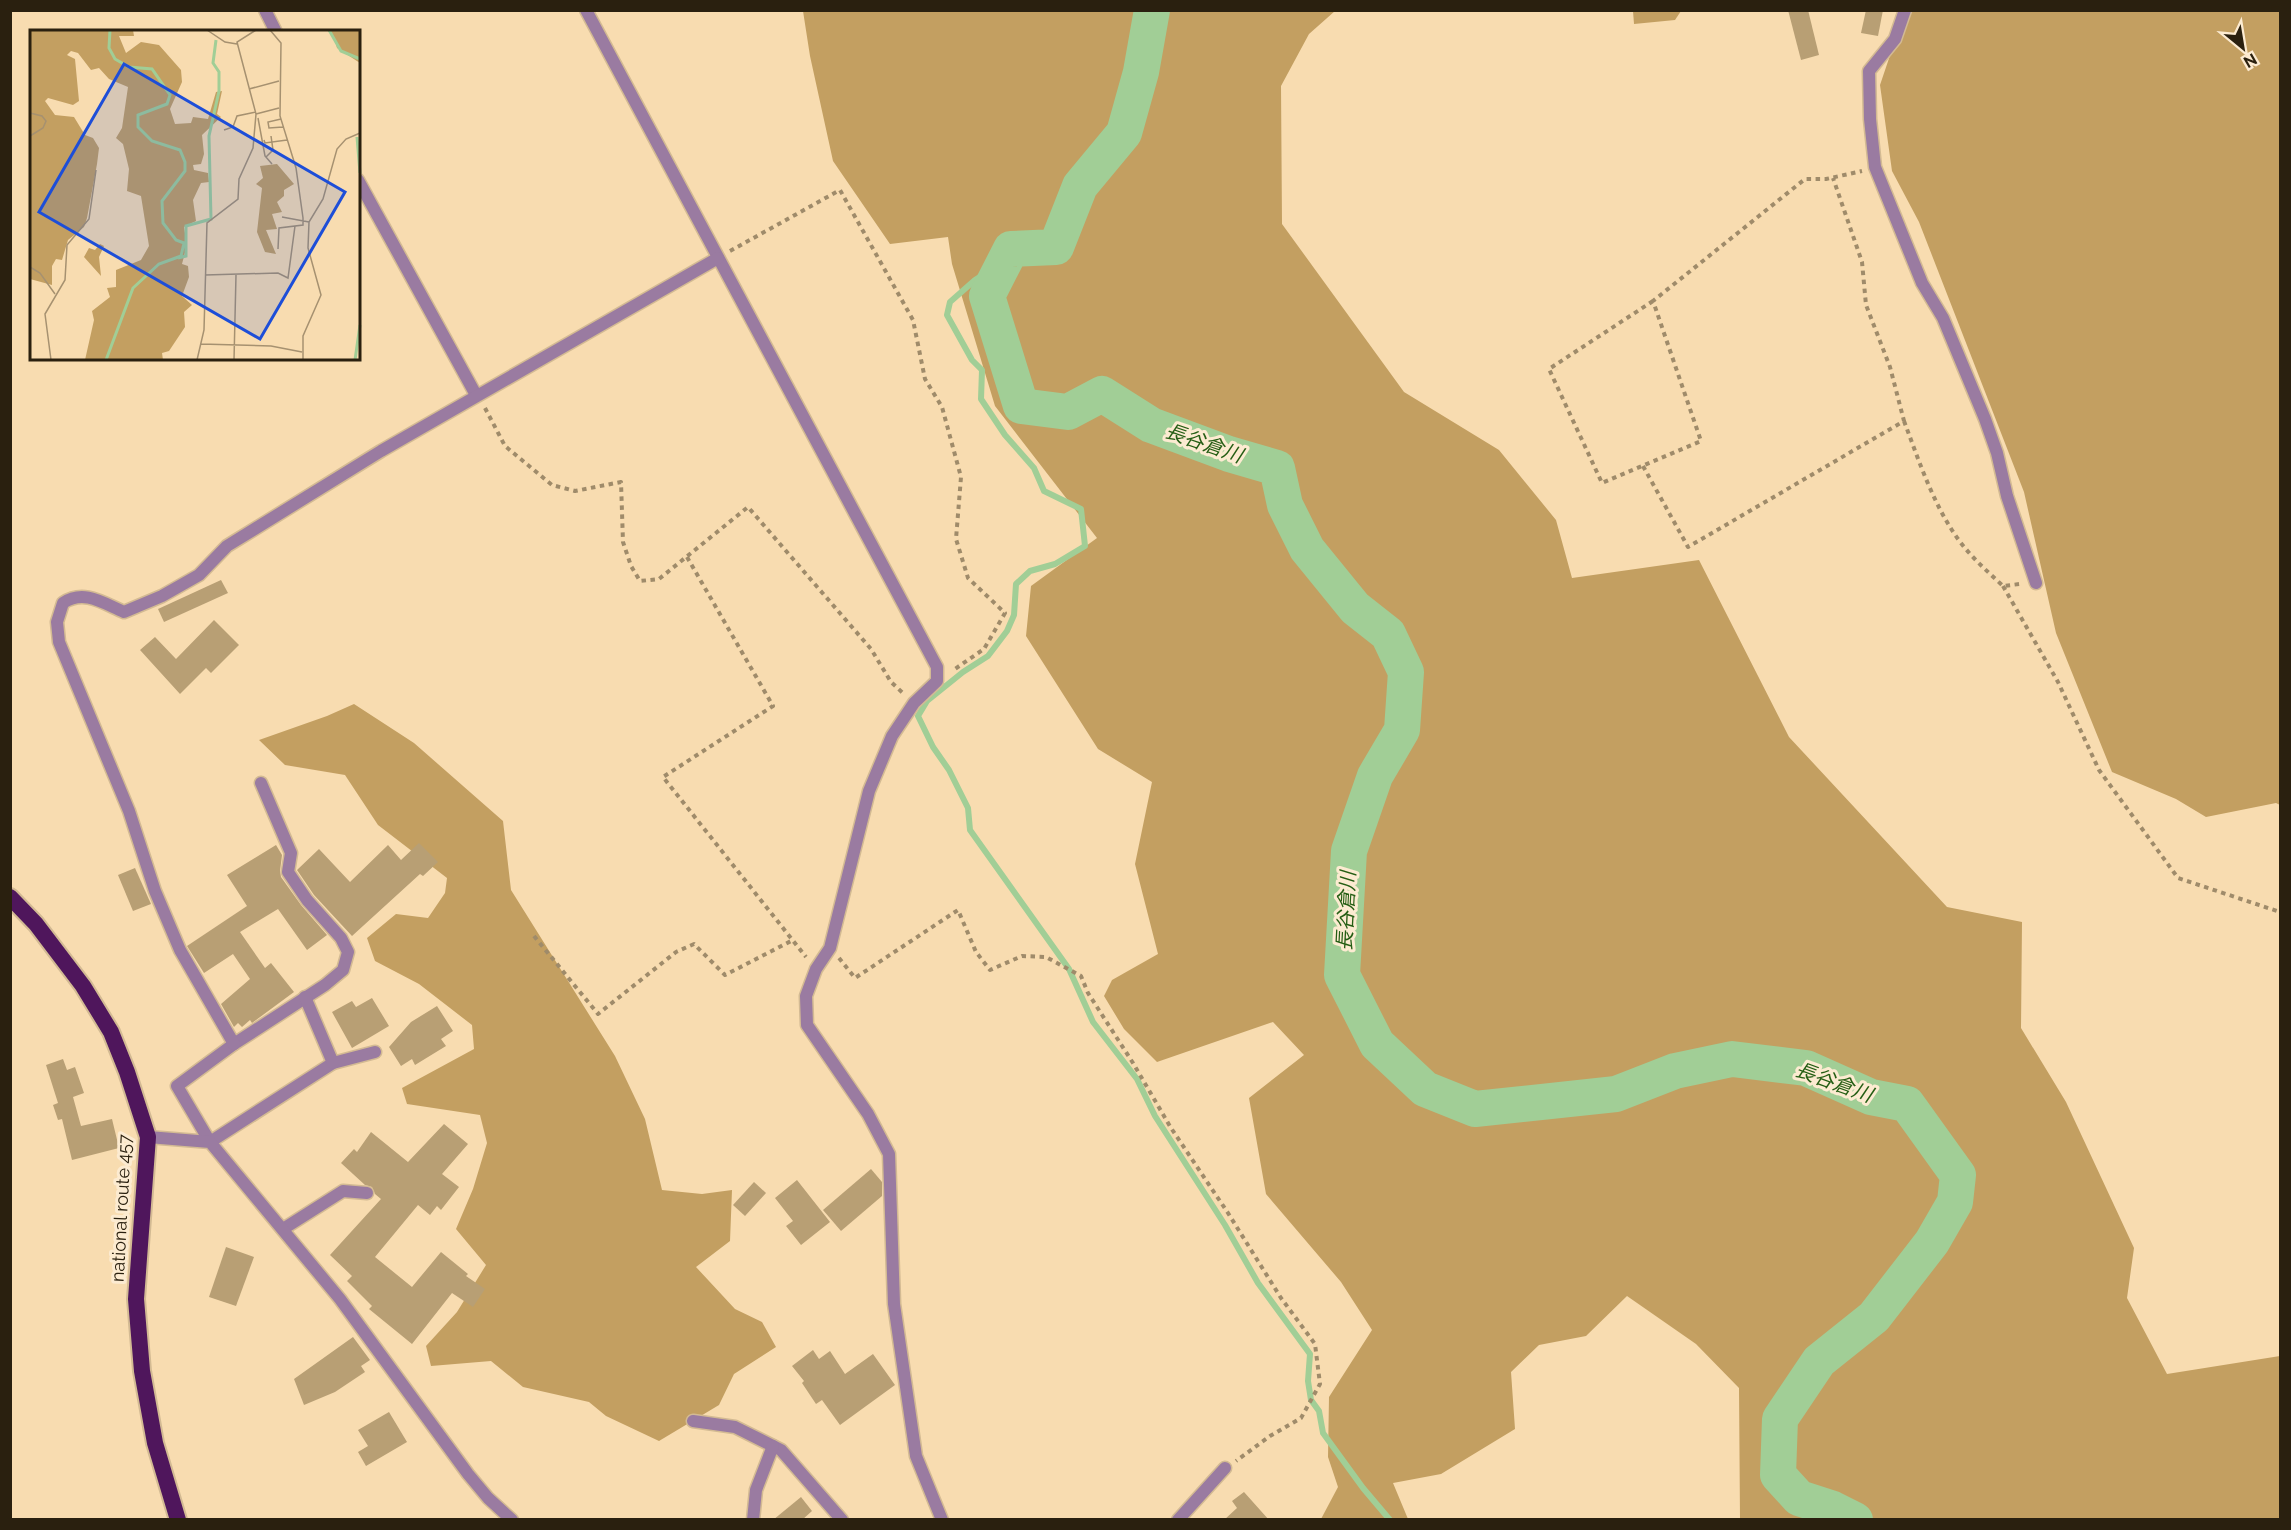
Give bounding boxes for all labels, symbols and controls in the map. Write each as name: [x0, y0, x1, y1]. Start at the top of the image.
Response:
north arrow: [2213, 18, 2273, 78]
inset map: [30, 30, 360, 360]
text: N: [2240, 49, 2260, 72]
water label: 長谷倉川: [1162, 419, 1248, 468]
water label: 長谷倉川: [1332, 868, 1360, 952]
water label: 長谷倉川: [1792, 1057, 1878, 1108]
street label: national route 457: [107, 1133, 135, 1282]

